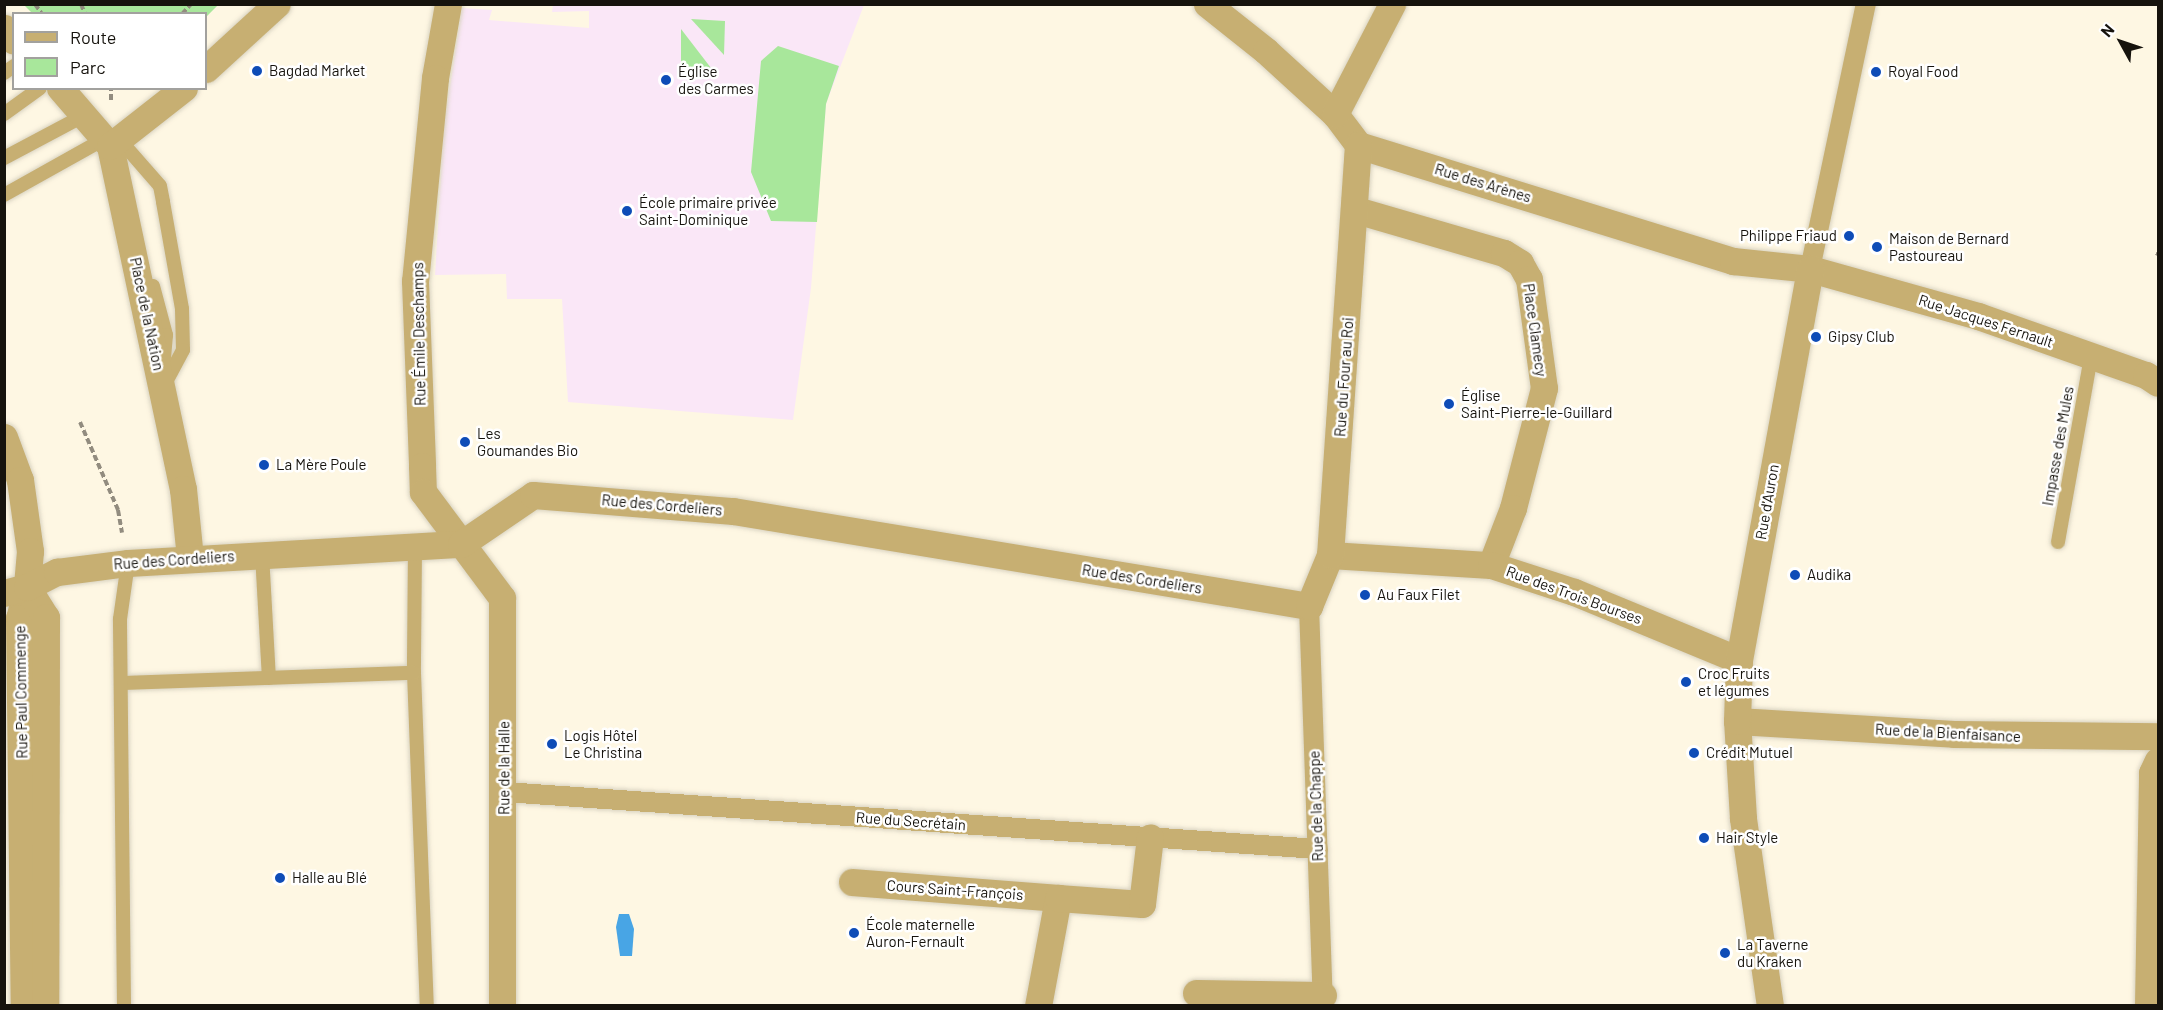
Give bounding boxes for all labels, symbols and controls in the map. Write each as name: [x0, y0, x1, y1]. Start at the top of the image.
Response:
legend: [12, 12, 207, 90]
north arrow: [2091, 12, 2151, 72]
text: N: [2096, 20, 2118, 40]
text: Route: [70, 26, 116, 48]
text: Parc: [70, 56, 106, 78]
place label: Bagdad Market: [269, 62, 365, 80]
place label: Église des Carmes: [678, 62, 754, 97]
place label: Royal Food: [1888, 63, 1958, 81]
marker: Bagdad Market: [250, 64, 264, 78]
marker: Royal Food: [1869, 65, 1883, 79]
marker: Église des Carmes: [659, 73, 673, 87]
street label: Rue des Arènes: [1433, 160, 1533, 206]
place label: École primaire privée Saint-Dominique: [639, 193, 777, 228]
marker: École primaire privée Saint-Dominique: [620, 204, 634, 218]
place label: Philippe Friaud: [1740, 227, 1837, 245]
marker: Philippe Friaud: [1842, 229, 1856, 243]
place label: Maison de Bernard Pastoureau: [1889, 229, 2009, 264]
marker: Maison de Bernard Pastoureau: [1870, 240, 1884, 254]
street label: Place de la Nation: [126, 256, 168, 372]
street label: Rue Émile Deschamps: [409, 262, 429, 406]
street label: Place Clamecy: [1520, 282, 1550, 378]
street label: Rue Jacques Fernault: [1916, 291, 2056, 351]
street label: Rue du Four au Roi: [1331, 317, 1357, 437]
place label: Gipsy Club: [1828, 328, 1895, 346]
marker: Gipsy Club: [1809, 330, 1823, 344]
street label: Impasse des Mules: [2039, 385, 2077, 507]
place label: Église Saint-Pierre-le-Guillard: [1461, 386, 1612, 421]
marker: Église Saint-Pierre-le-Guillard: [1442, 397, 1456, 411]
place label: Les Goumandes Bio: [477, 424, 578, 459]
marker: Les Goumandes Bio: [458, 435, 472, 449]
place label: La Mère Poule: [276, 456, 367, 474]
marker: La Mère Poule: [257, 458, 271, 472]
street label: Rue d'Auron: [1752, 463, 1782, 541]
street label: Rue des Cordeliers: [601, 491, 723, 519]
street label: Rue des Cordeliers: [113, 547, 235, 573]
street label: Rue des Cordeliers: [1081, 561, 1203, 597]
street label: Rue des Trois Bourses: [1504, 562, 1644, 628]
place label: Audika: [1807, 566, 1851, 584]
marker: Audika: [1788, 568, 1802, 582]
place label: Au Faux Filet: [1377, 586, 1460, 604]
marker: Au Faux Filet: [1358, 588, 1372, 602]
street label: Rue Paul Commenge: [11, 625, 31, 759]
place label: Croc Fruits et légumes: [1698, 664, 1770, 699]
marker: Croc Fruits et légumes: [1679, 675, 1693, 689]
street label: Rue de la Bienfaisance: [1875, 720, 2021, 746]
street label: Rue de la Halle: [495, 721, 513, 815]
place label: Logis Hôtel Le Christina: [564, 726, 642, 761]
marker: Logis Hôtel Le Christina: [545, 737, 559, 751]
place label: Crédit Mutuel: [1706, 744, 1793, 762]
marker: Crédit Mutuel: [1687, 746, 1701, 760]
street label: Rue de la Chappe: [1305, 750, 1327, 862]
street label: Rue du Secrétain: [855, 808, 967, 834]
place label: Hair Style: [1716, 829, 1778, 847]
marker: Hair Style: [1697, 831, 1711, 845]
place label: Halle au Blé: [292, 869, 367, 887]
marker: Halle au Blé: [273, 871, 287, 885]
street label: Cours Saint-François: [886, 876, 1024, 904]
place label: École maternelle Auron-Fernault: [866, 915, 975, 950]
marker: École maternelle Auron-Fernault: [847, 926, 861, 940]
place label: La Taverne du Kraken: [1737, 935, 1808, 970]
marker: La Taverne du Kraken: [1718, 946, 1732, 960]

